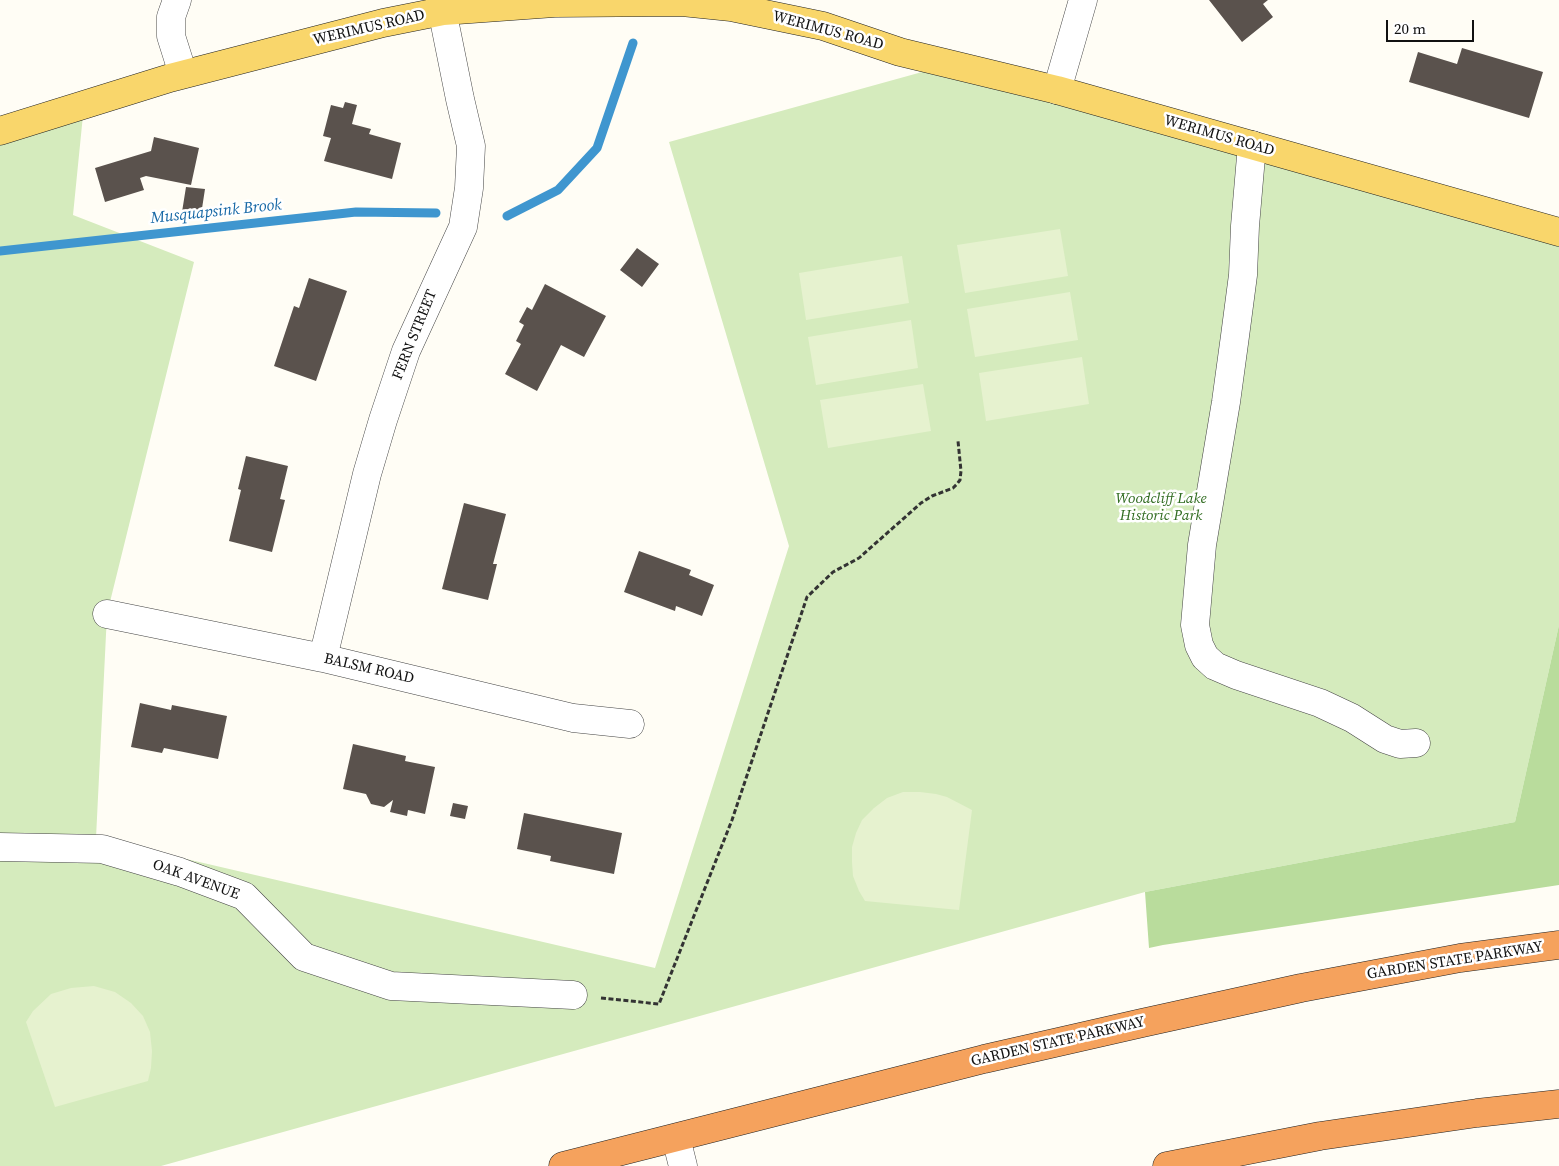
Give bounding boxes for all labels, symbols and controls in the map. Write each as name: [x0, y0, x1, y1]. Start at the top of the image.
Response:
street label: WERIMUS ROAD: [311, 6, 427, 50]
street label: WERIMUS ROAD: [771, 8, 885, 54]
scale bar: [1389, 10, 1476, 42]
text: 20 m: [1394, 18, 1426, 39]
street label: WERIMUS ROAD: [1162, 112, 1276, 160]
water label: Musquapsink Brook: [149, 196, 283, 228]
street label: FERN STREET: [389, 287, 441, 383]
park label: Woodcliff Lake Historic Park: [1115, 490, 1207, 525]
street label: BALSM ROAD: [322, 650, 416, 688]
street label: OAK AVENUE: [150, 856, 242, 904]
street label: GARDEN STATE PARKWAY: [1366, 938, 1544, 984]
street label: GARDEN STATE PARKWAY: [969, 1013, 1147, 1071]

